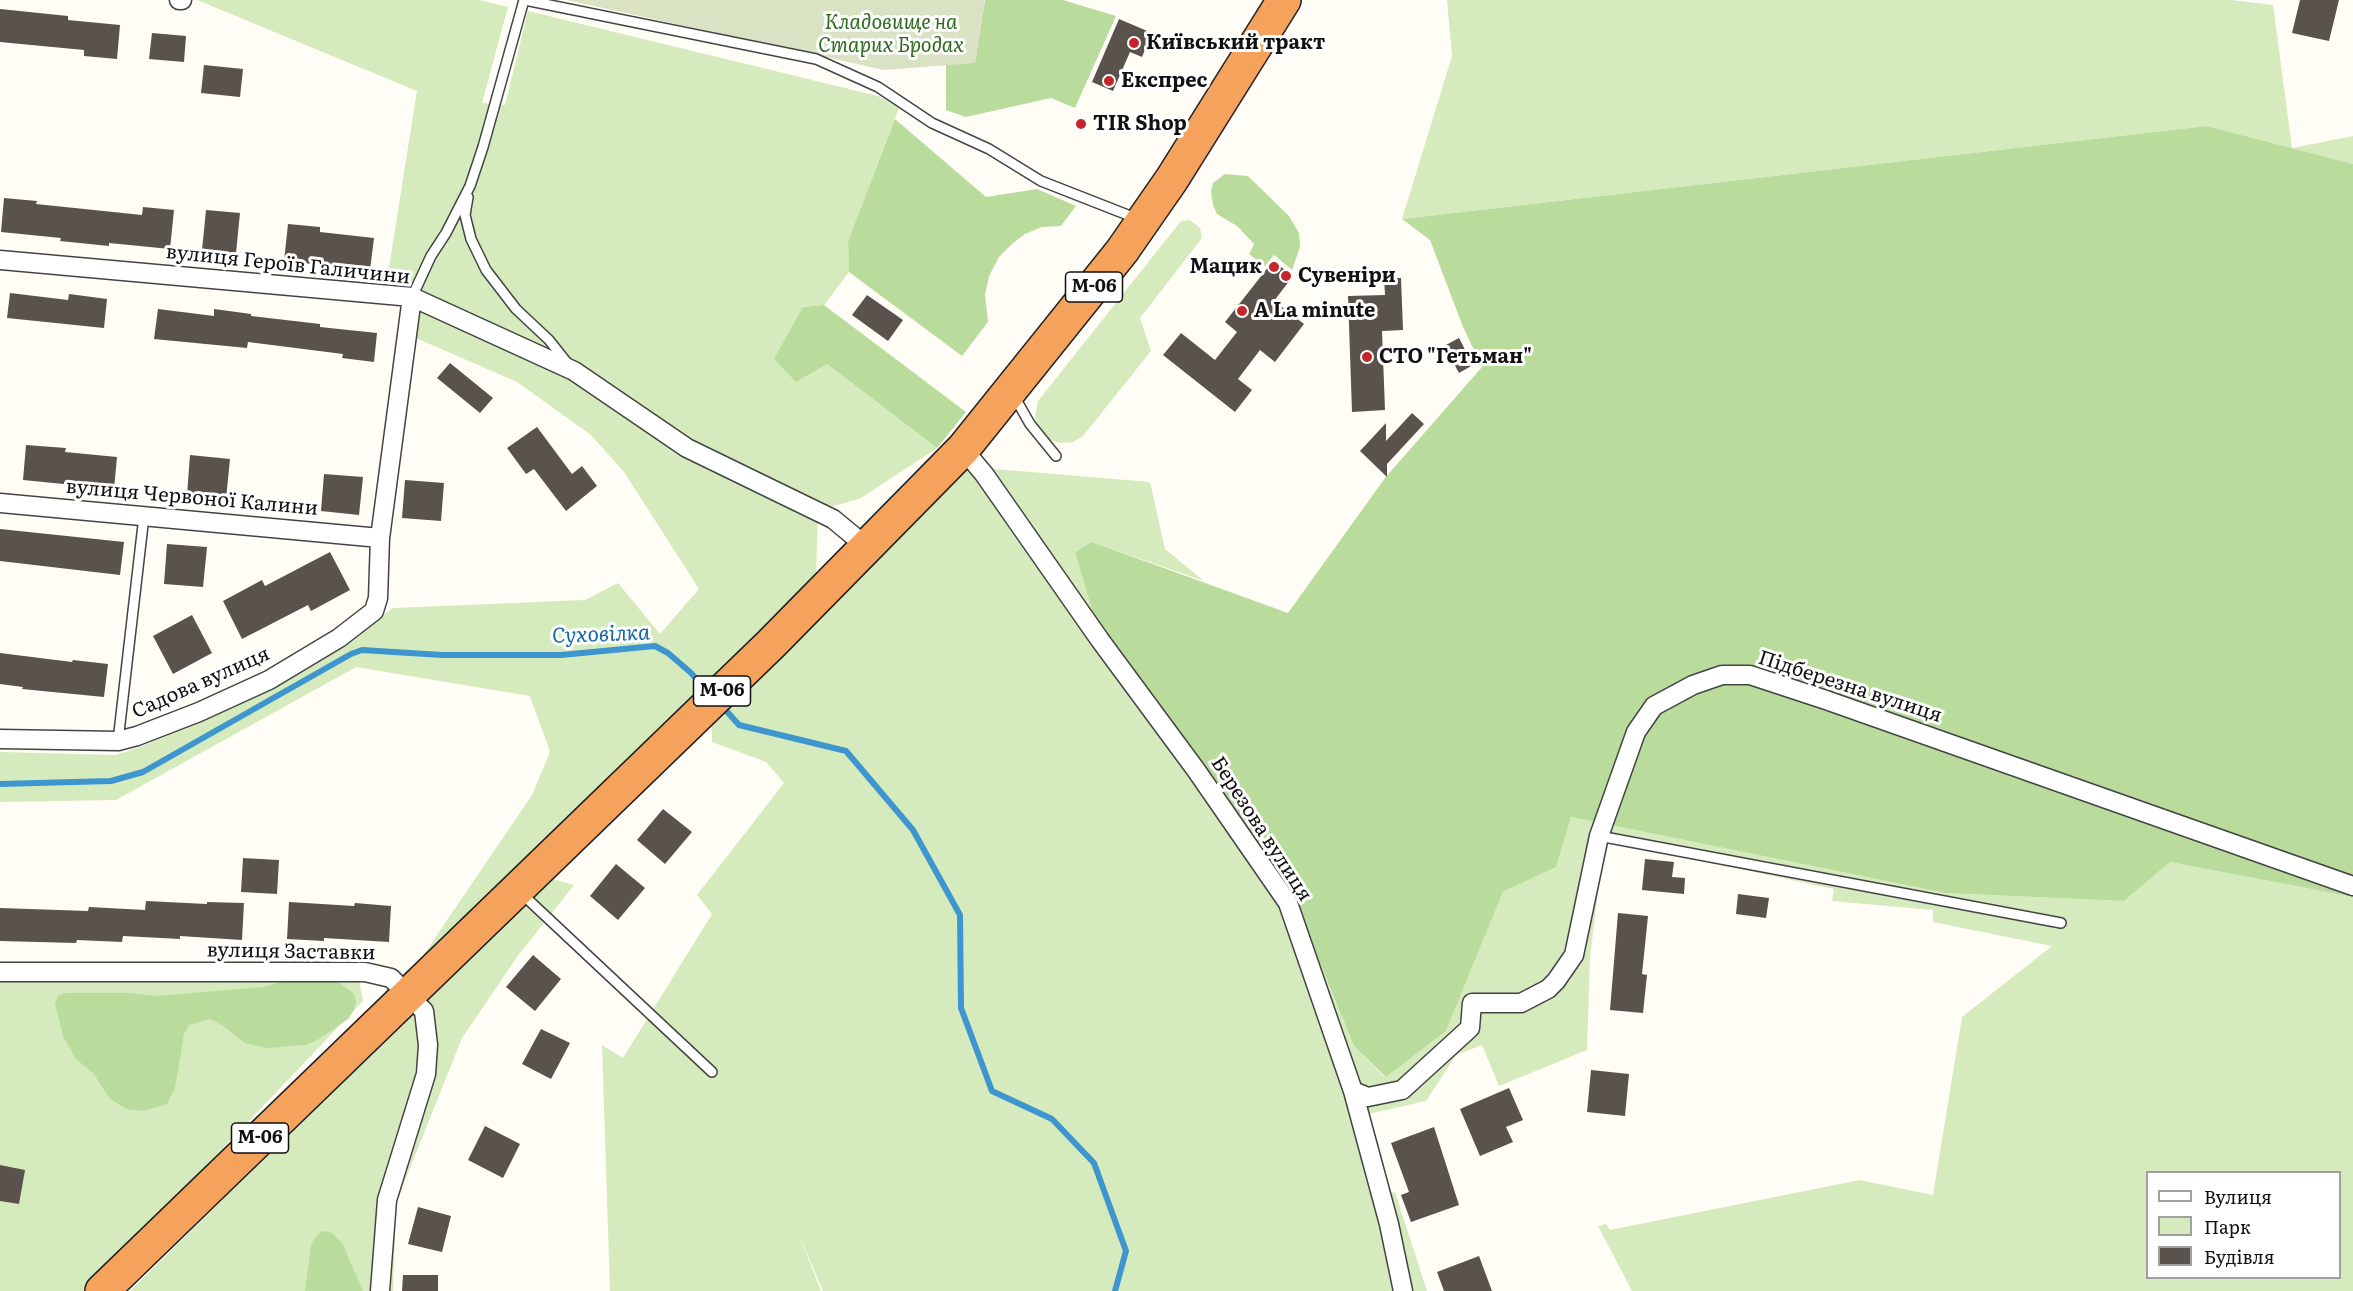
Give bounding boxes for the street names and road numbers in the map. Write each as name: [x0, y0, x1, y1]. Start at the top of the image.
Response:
street label: вулиця Героїв Галичини: [165, 240, 411, 290]
road number: М-06: [1066, 272, 1122, 302]
street label: вулиця Червоної Калини: [65, 475, 319, 521]
street label: Садова вулиця: [129, 642, 273, 724]
street label: Підберезна вулиця: [1755, 646, 1945, 728]
road number: М-06: [694, 676, 750, 706]
street label: Березова вулиця: [1205, 752, 1317, 906]
street label: вулиця Заставки: [206, 939, 376, 965]
road number: М-06: [232, 1123, 288, 1153]

